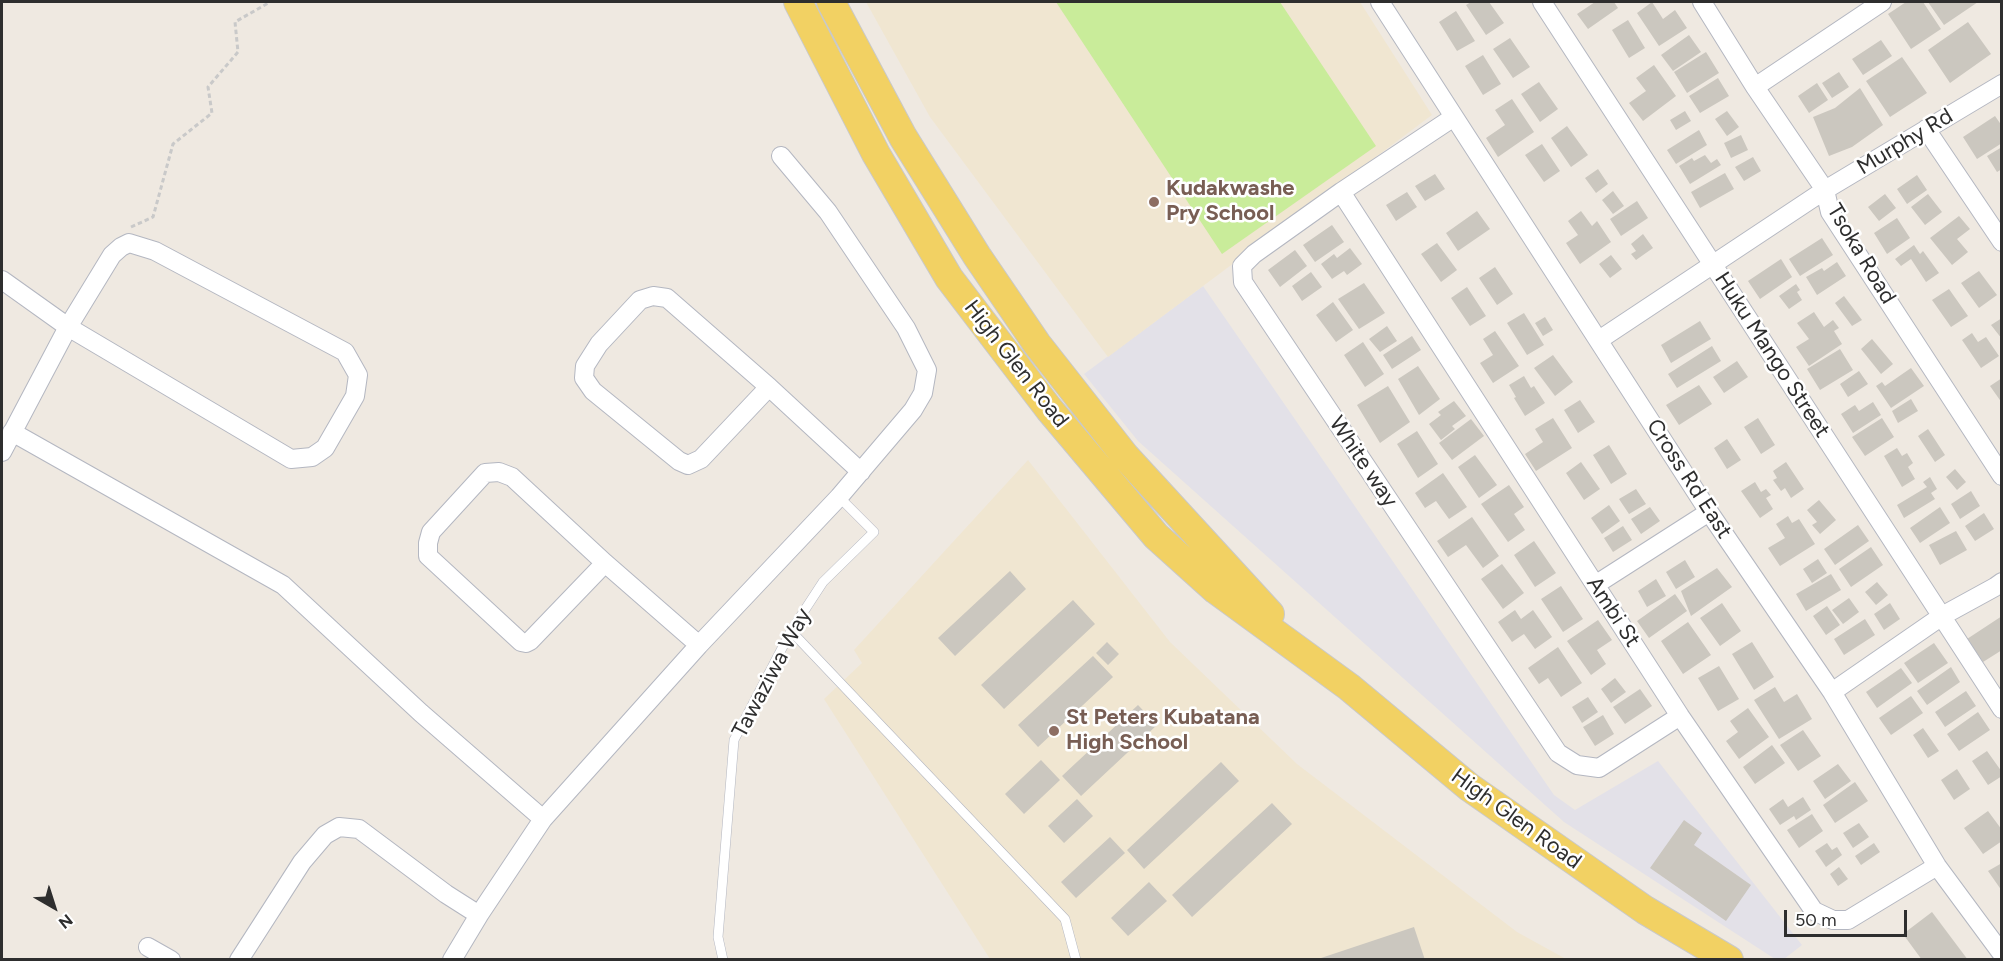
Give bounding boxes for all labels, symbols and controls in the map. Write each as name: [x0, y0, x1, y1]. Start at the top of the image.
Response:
street label: Murphy Rd: [1852, 103, 1958, 181]
place label: Kudakwashe Pry School: [1166, 176, 1294, 228]
marker: Kudakwashe Pry School: [1147, 195, 1161, 209]
street label: Tsoka Road: [1821, 199, 1901, 309]
street label: Huku Mango Street: [1709, 267, 1835, 443]
street label: High Glen Road: [958, 295, 1074, 433]
street label: White way: [1323, 412, 1403, 512]
street label: Cross Rd East: [1641, 414, 1737, 544]
street label: Ambi St: [1580, 572, 1646, 652]
street label: Tawaziwa Way: [727, 604, 817, 742]
place label: St Peters Kubatana High School: [1066, 705, 1260, 756]
marker: St Peters Kubatana High School: [1047, 724, 1061, 738]
street label: High Glen Road: [1446, 763, 1586, 875]
north arrow: [24, 877, 84, 937]
scale bar: [1787, 898, 1910, 936]
text: 50 m: [1795, 909, 1837, 931]
text: N: [55, 910, 76, 933]

